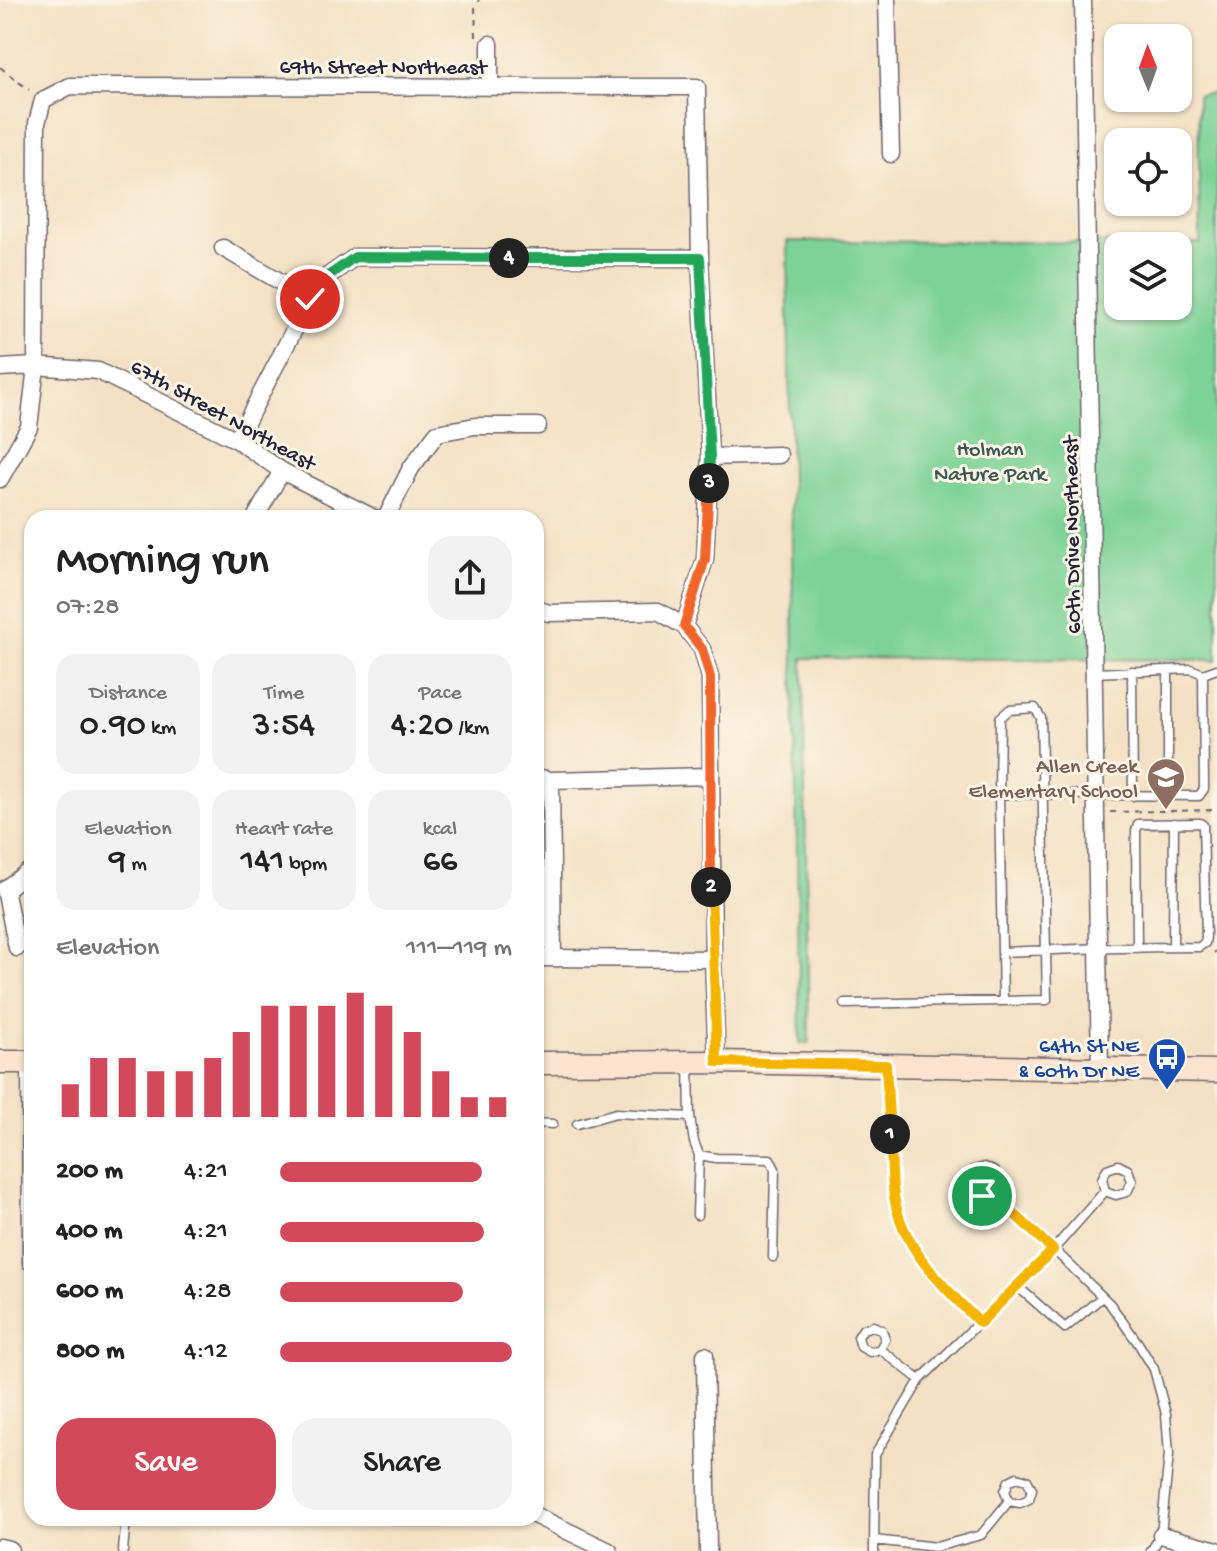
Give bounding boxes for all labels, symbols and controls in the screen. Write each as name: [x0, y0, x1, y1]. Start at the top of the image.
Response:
north arrow: [1104, 24, 1192, 112]
map controls: [1104, 24, 1192, 320]
street label: 69th Street Northeast: [279, 56, 489, 82]
button: locate: [1104, 128, 1192, 216]
button: layers: [1104, 232, 1192, 320]
pin: 4: [489, 238, 529, 278]
text: 4: [504, 245, 514, 271]
pin: [276, 265, 344, 333]
icon: check: [288, 277, 332, 321]
street label: 67th Street Northeast: [125, 355, 321, 479]
street label: 60th Drive Northeast: [1059, 434, 1089, 634]
park label: Holman Nature Park: [934, 438, 1048, 489]
pin: 3: [689, 463, 729, 503]
text: 3: [703, 470, 715, 496]
button: share: [428, 536, 512, 620]
text: Morning run: [56, 537, 269, 589]
text: 07:28: [56, 593, 119, 624]
text: Distance: [89, 681, 167, 707]
text: Time: [264, 681, 304, 707]
text: Pace: [418, 681, 462, 707]
text: 0.90: [80, 707, 146, 747]
text: 3:54: [253, 707, 315, 747]
text: 4:20: [391, 707, 453, 747]
text: km: [146, 716, 176, 742]
text: /km: [453, 716, 489, 742]
place label: Allen Creek Elementary School: [968, 755, 1140, 806]
school or university icon: Allen Creek Elementary School: [1145, 756, 1187, 811]
text: Elevation: [84, 817, 172, 843]
text: Heart rate: [235, 817, 333, 843]
text: kcal: [423, 817, 457, 843]
text: 9: [109, 843, 126, 883]
text: 141: [241, 843, 284, 883]
text: 66: [423, 843, 457, 883]
text: m: [126, 852, 147, 878]
text: bpm: [284, 852, 327, 878]
pin: 2: [691, 867, 731, 907]
text: 2: [706, 874, 716, 900]
text: Elevation: [56, 934, 159, 965]
text: 111–119 m: [406, 934, 512, 965]
place label: 64th St NE & 60th Dr NE: [1019, 1035, 1140, 1086]
bus stop icon: 64th St NE & 60th Dr NE: [1146, 1036, 1188, 1091]
pin: 1: [870, 1114, 910, 1154]
text: 1: [886, 1121, 894, 1147]
text: 200 m: [56, 1157, 123, 1188]
text: 4:21: [184, 1157, 228, 1188]
pin: [948, 1162, 1016, 1230]
icon: arrive: [960, 1174, 1004, 1218]
text: 400 m: [56, 1217, 122, 1248]
text: 4:21: [184, 1217, 228, 1248]
text: 600 m: [56, 1277, 123, 1308]
text: 4:28: [184, 1277, 231, 1308]
text: 800 m: [56, 1337, 124, 1368]
text: 4:12: [184, 1337, 228, 1368]
button: Save: [56, 1418, 276, 1510]
button: Share: [292, 1418, 512, 1510]

